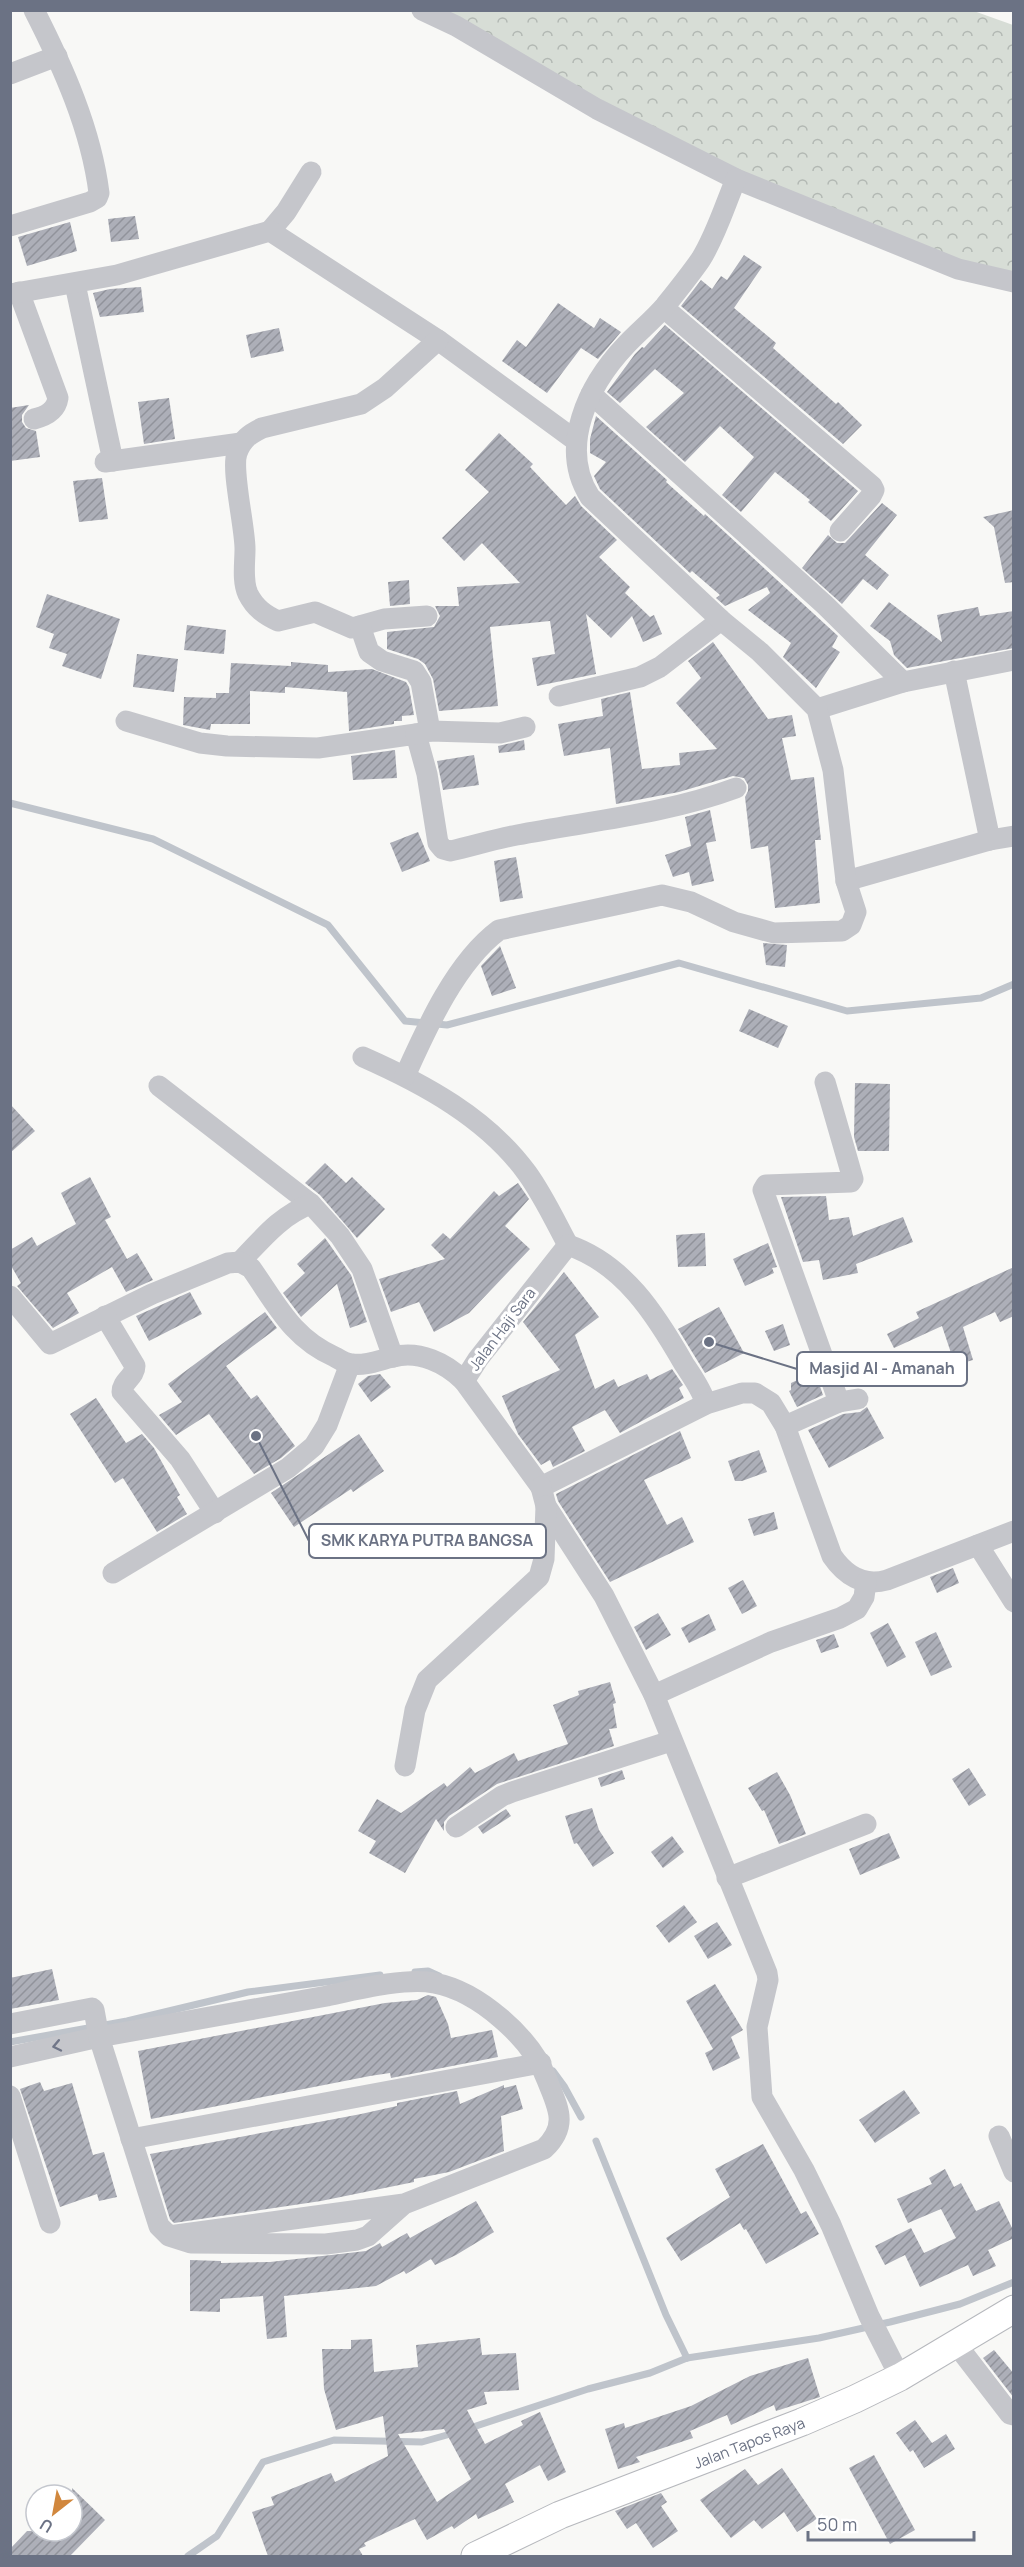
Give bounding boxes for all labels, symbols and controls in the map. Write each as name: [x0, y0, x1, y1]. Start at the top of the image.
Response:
street label: Jalan Haji Sara: [464, 1283, 540, 1375]
callout: Masjid Al - Amanah: [797, 1352, 967, 1386]
text: Masjid Al - Amanah: [809, 1357, 955, 1379]
callout: SMK KARYA PUTRA BANGSA: [309, 1524, 546, 1558]
text: SMK KARYA PUTRA BANGSA: [321, 1529, 534, 1551]
one-way arrow: [52, 2039, 62, 2052]
street label: Jalan Tapos Raya: [691, 2411, 808, 2473]
north arrow: [24, 2483, 84, 2543]
scale bar: [808, 2504, 974, 2542]
text: 50 m: [817, 2512, 857, 2536]
text: U: [36, 2513, 57, 2538]

